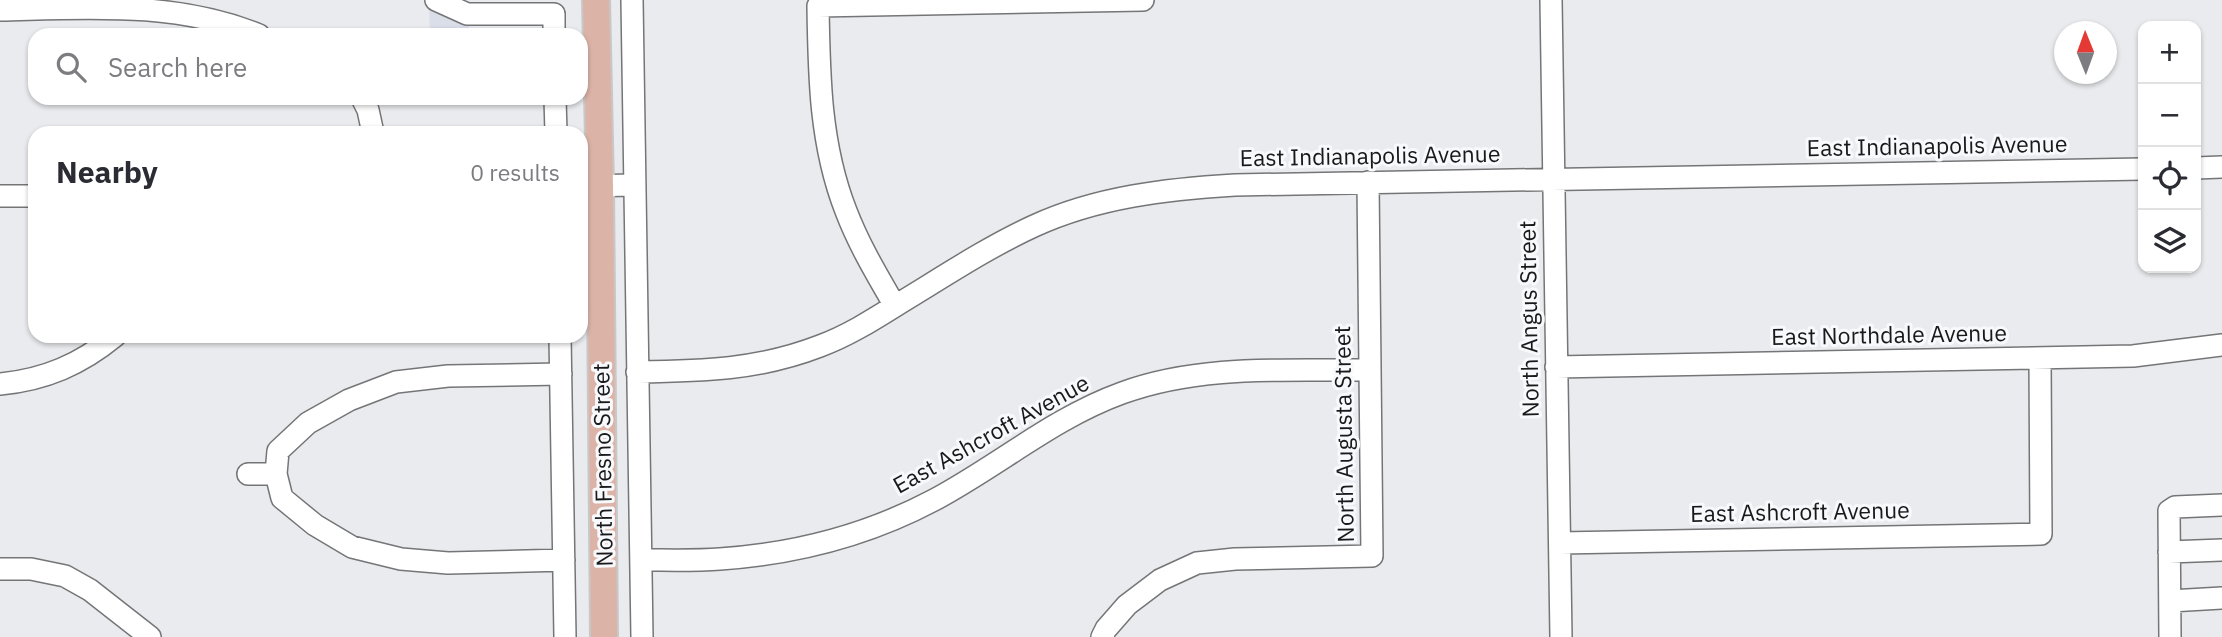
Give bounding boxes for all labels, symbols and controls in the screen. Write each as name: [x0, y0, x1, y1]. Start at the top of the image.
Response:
north arrow: [2054, 21, 2117, 84]
map controls: [2138, 21, 2201, 273]
button: +: [2138, 21, 2201, 84]
search box: [28, 28, 588, 105]
icon: search: [52, 48, 90, 86]
text: Search here: [108, 50, 247, 84]
button: −: [2138, 84, 2201, 147]
street label: East Indianapolis Avenue: [1806, 128, 2068, 162]
street label: East Indianapolis Avenue: [1239, 138, 1501, 172]
button: locate: [2138, 147, 2201, 210]
text: Nearby: [56, 152, 158, 191]
text: 0 results: [470, 157, 560, 187]
button: layers: [2138, 210, 2201, 273]
street label: North Angus Street: [1511, 220, 1545, 418]
street label: East Northdale Avenue: [1771, 317, 2007, 351]
street label: North Augusta Street: [1326, 325, 1360, 543]
street label: North Fresno Street: [585, 363, 619, 567]
street label: East Ashcroft Avenue: [887, 367, 1094, 499]
street label: East Ashcroft Avenue: [1690, 494, 1910, 528]

